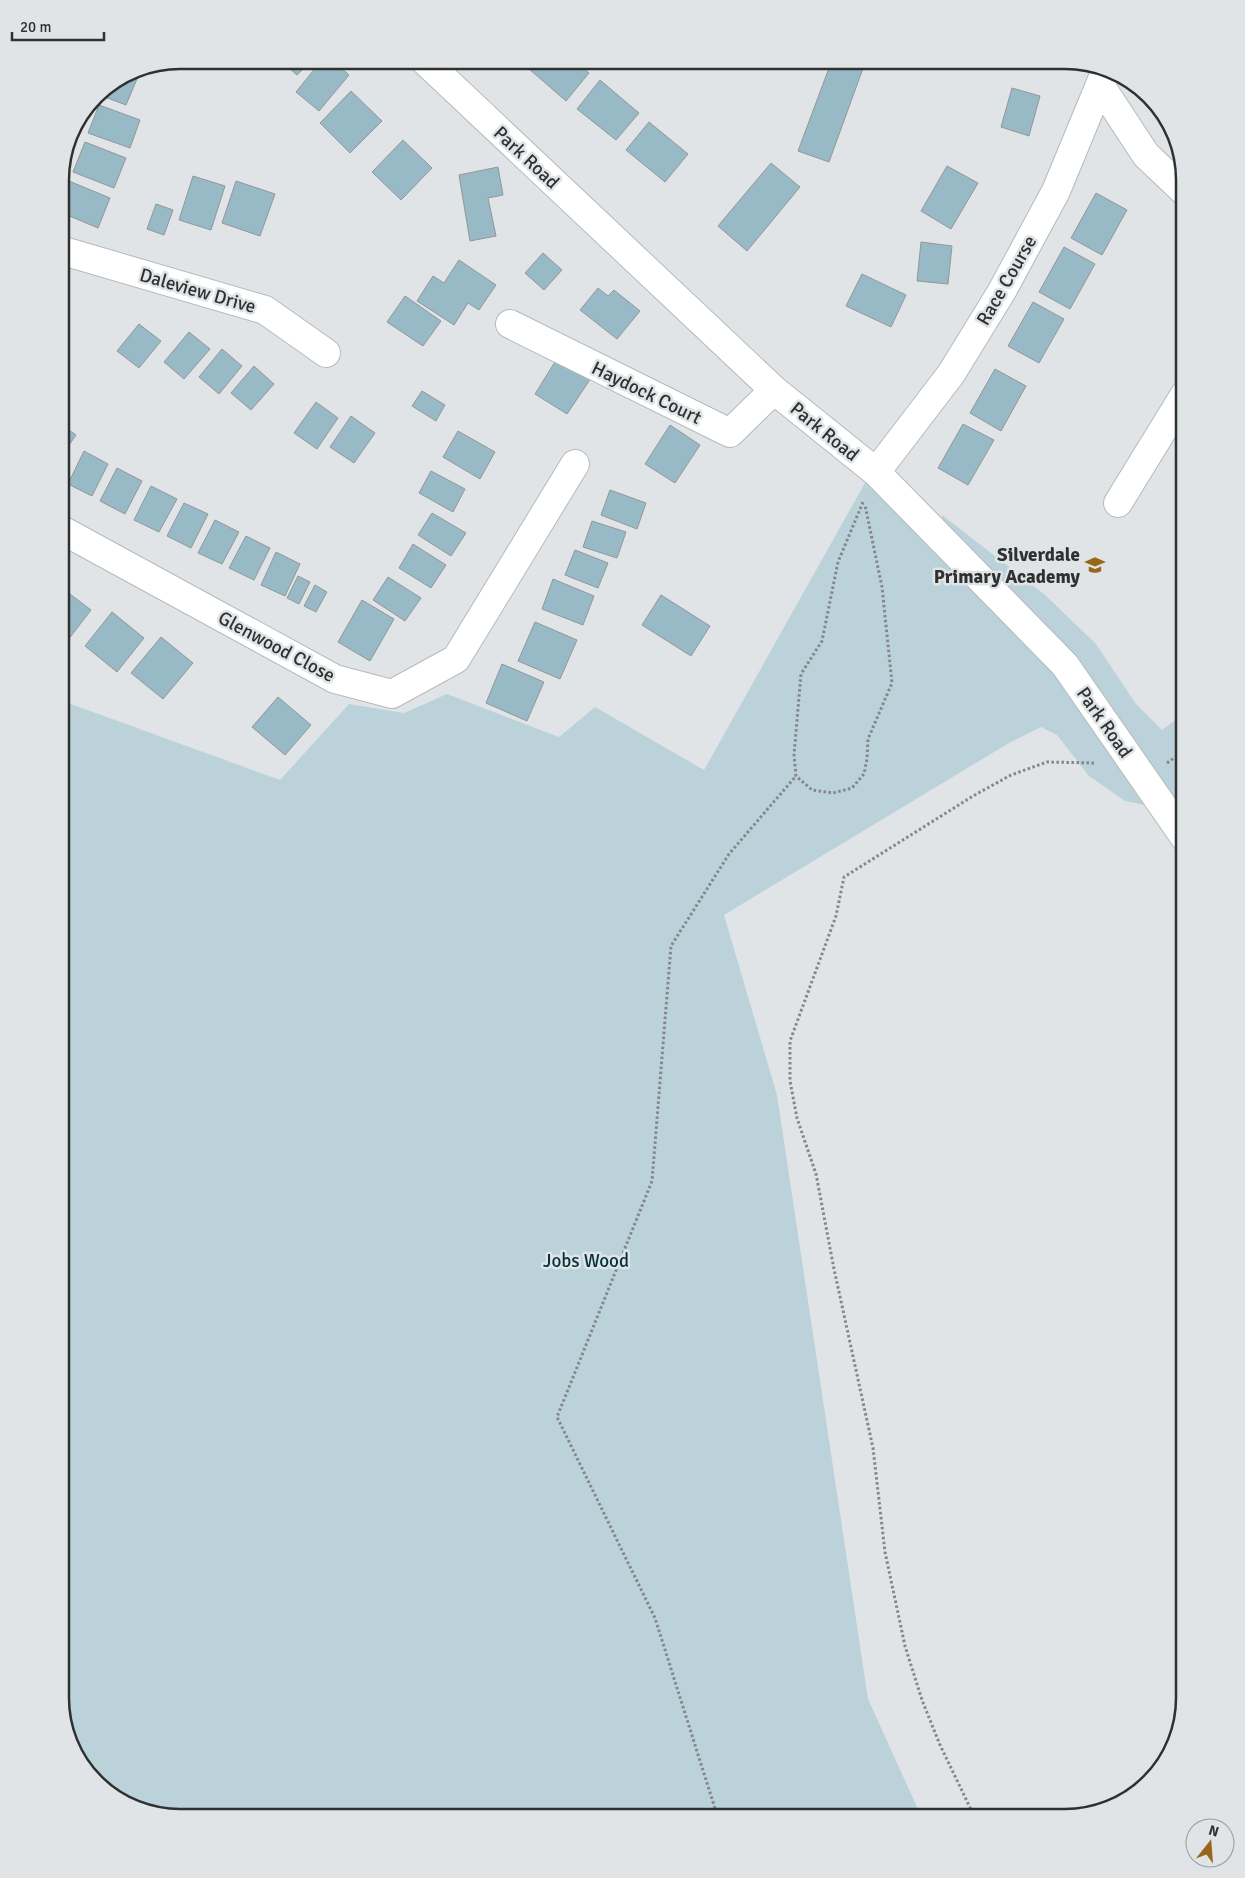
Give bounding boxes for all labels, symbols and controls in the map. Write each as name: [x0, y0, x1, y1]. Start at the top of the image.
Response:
scale bar: [12, 10, 105, 42]
text: 20 m: [20, 18, 51, 36]
street label: Park Road: [488, 121, 564, 194]
street label: Race Course: [972, 231, 1042, 330]
street label: Daleview Drive: [137, 263, 259, 319]
street label: Haydock Court: [588, 356, 706, 430]
street label: Park Road: [785, 397, 864, 467]
place label: Silverdale Primary Academy: [934, 543, 1081, 589]
school or university icon: Silverdale Primary Academy: [1084, 554, 1106, 576]
street label: Glenwood Close: [214, 606, 339, 688]
street label: Park Road: [1071, 682, 1137, 763]
park label: Jobs Wood: [543, 1249, 629, 1273]
north arrow: [1185, 1818, 1235, 1868]
text: N: [1207, 1821, 1221, 1841]

